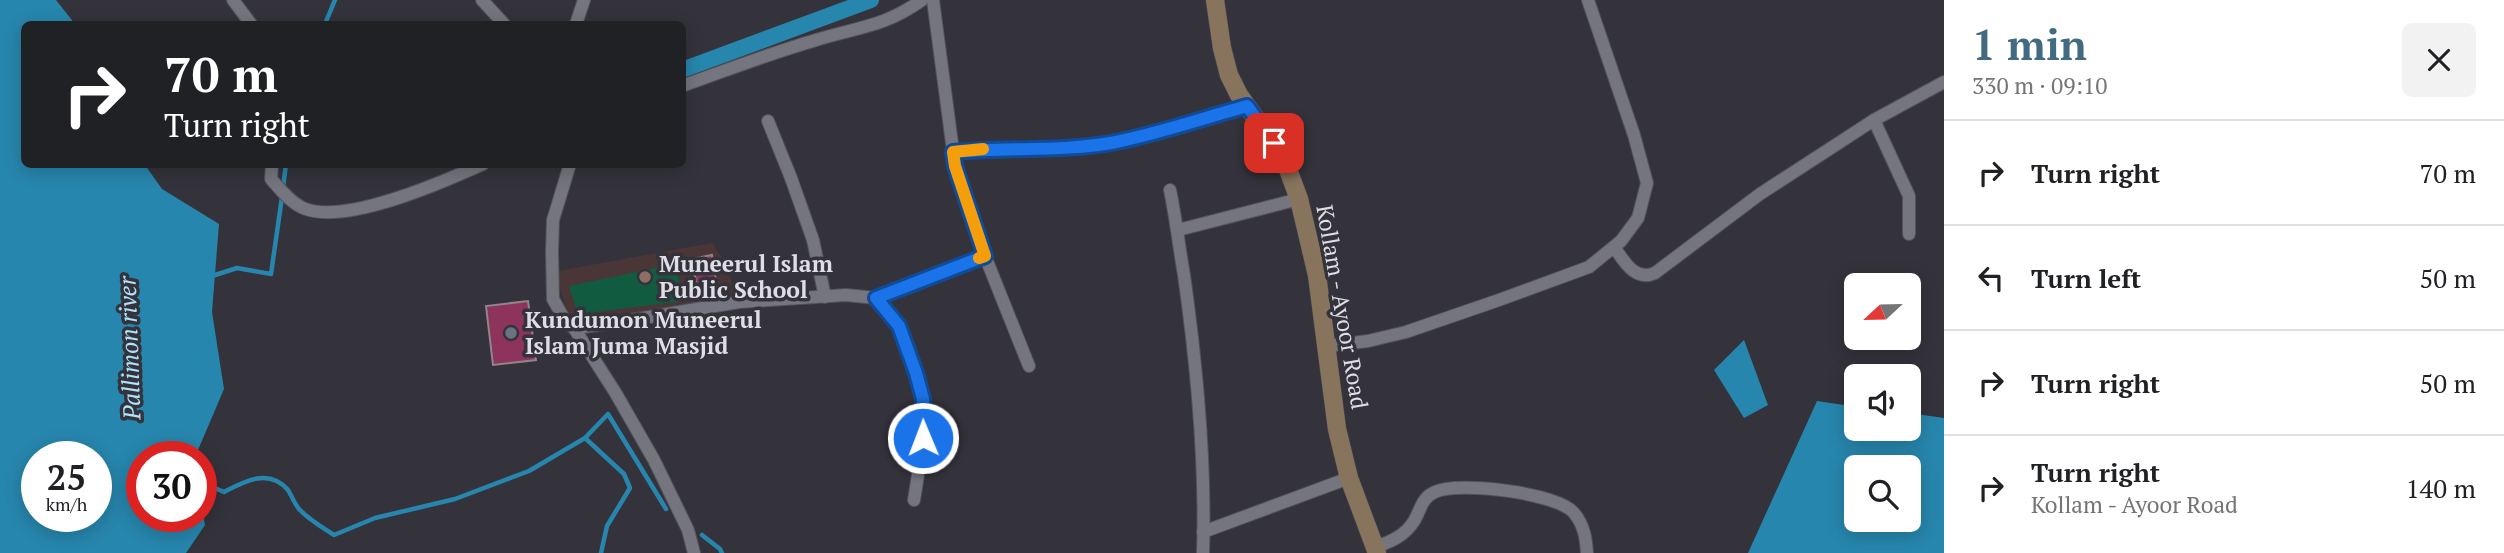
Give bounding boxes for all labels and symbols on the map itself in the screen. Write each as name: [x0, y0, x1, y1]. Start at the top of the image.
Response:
pin: [1244, 113, 1304, 173]
street label: Kollam - Ayoor Road: [1309, 202, 1376, 412]
place label: Muneerul Islam Public School: [659, 248, 833, 305]
marker: Muneerul Islam Public School: [637, 269, 653, 285]
north arrow: [1844, 273, 1922, 350]
water label: Pallimon river: [110, 274, 148, 421]
place label: Kundumon Muneerul Islam Juma Masjid: [525, 304, 762, 361]
marker: Kundumon Muneerul Islam Juma Masjid: [503, 325, 519, 341]
position arrow: [886, 401, 960, 475]
speed limit sign: 30: [126, 441, 217, 532]

